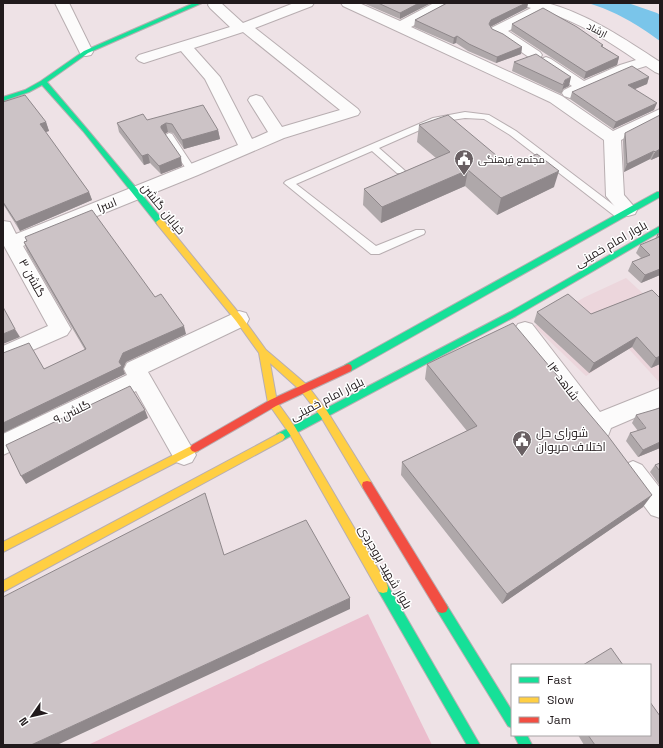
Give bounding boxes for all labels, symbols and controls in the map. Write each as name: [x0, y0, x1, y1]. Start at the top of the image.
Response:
street label: ارشاد: [585, 19, 609, 41]
public building icon: مجتمع فرهنگی: [453, 148, 475, 176]
place label: مجتمع فرهنگی: [478, 153, 545, 166]
street label: خیابان گلشن: [137, 180, 189, 238]
street label: اسرا: [95, 194, 119, 216]
street label: بلوار امام خمینی: [572, 217, 650, 271]
street label: گلشن ۳: [15, 256, 49, 300]
street label: شاهد ۱۴: [543, 359, 583, 404]
street label: بلوار امام خمینی: [287, 374, 367, 424]
street label: گلشن ۹: [51, 396, 93, 428]
place label: شورای حل اختلاف مریوان: [536, 425, 606, 455]
public building icon: شورای حل اختلاف مریوان: [511, 429, 533, 457]
street label: بلوار شهید بروجردی: [354, 522, 416, 612]
legend: [511, 664, 651, 736]
text: Fast: [547, 672, 572, 688]
text: Slow: [547, 692, 574, 708]
north arrow: [12, 696, 52, 736]
text: Jam: [547, 712, 571, 728]
text: N: [16, 715, 32, 729]

